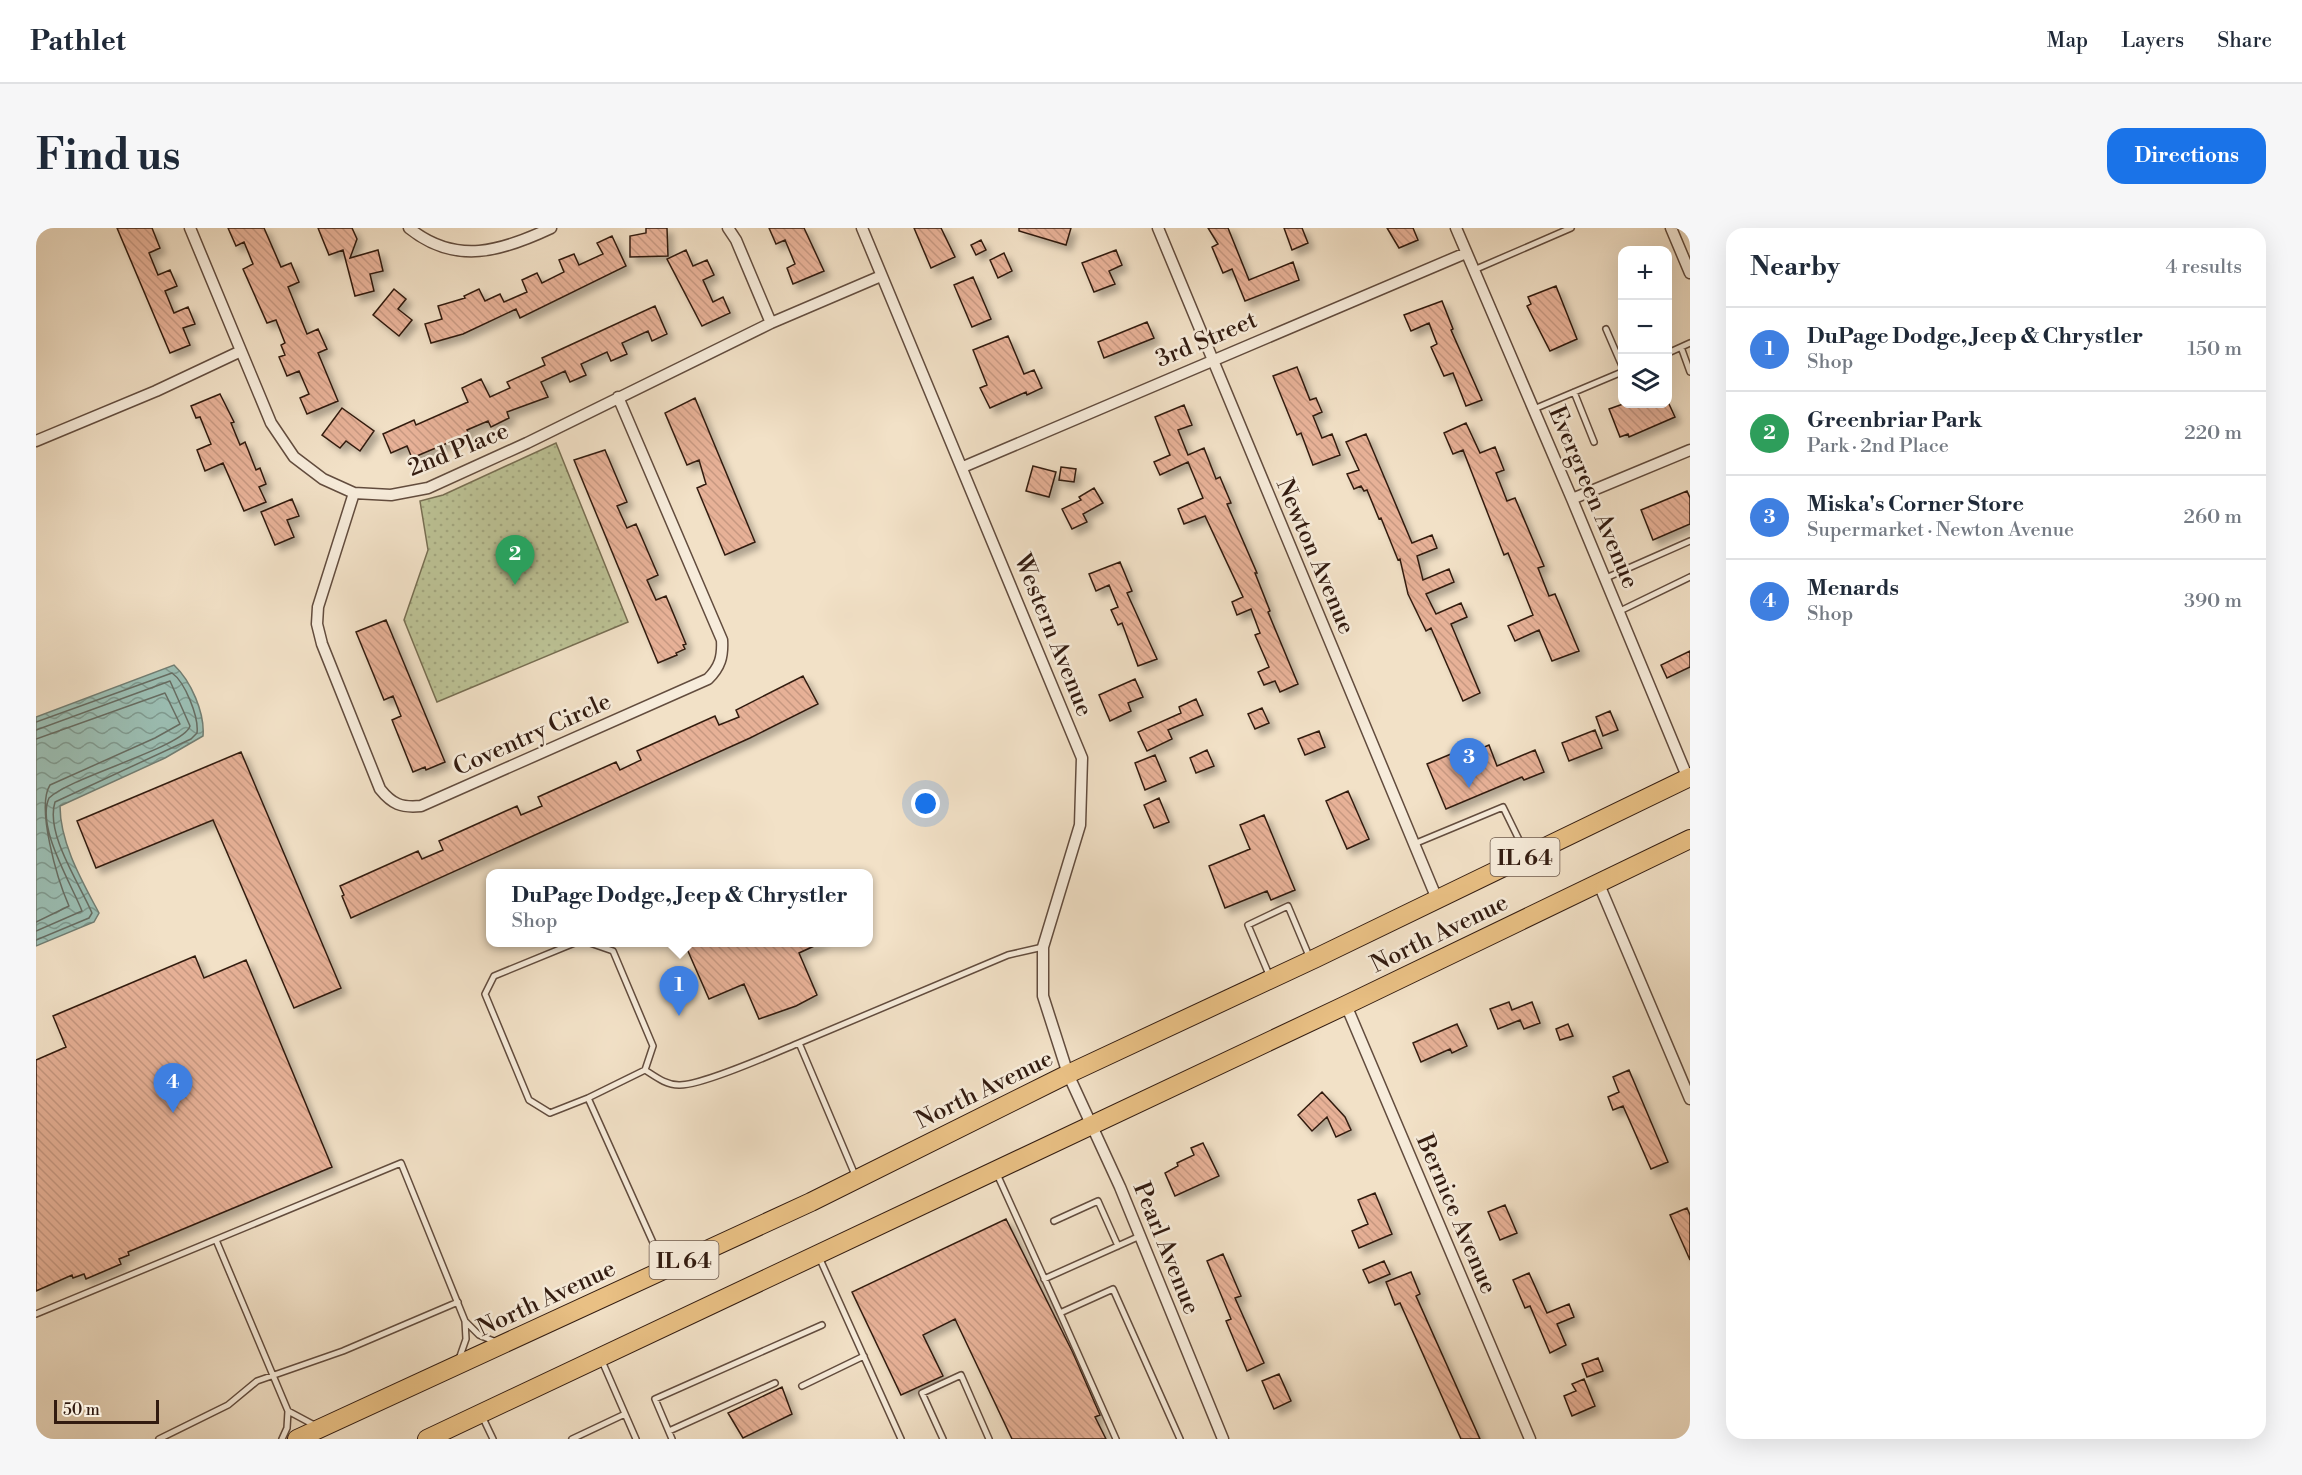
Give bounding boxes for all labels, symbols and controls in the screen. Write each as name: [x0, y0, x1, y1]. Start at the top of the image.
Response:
text: Pathlet: [30, 24, 126, 59]
text: Map: [2047, 28, 2088, 54]
text: Layers: [2121, 28, 2184, 54]
text: Share: [2217, 28, 2272, 54]
button: Directions: [2107, 128, 2266, 184]
text: Find us: [36, 130, 180, 183]
map controls: [1618, 246, 1672, 408]
button: +: [1618, 246, 1672, 300]
text: Nearby: [1750, 251, 1840, 283]
text: 4 results: [2165, 255, 2242, 280]
button: −: [1618, 300, 1672, 354]
street label: 3rd Street: [1151, 305, 1262, 375]
text: DuPage Dodge, Jeep & Chrystler: [1807, 323, 2143, 350]
text: 1: [1765, 337, 1774, 362]
text: 150 m: [2187, 337, 2242, 362]
text: Shop: [1807, 350, 1853, 375]
button: layers: [1618, 354, 1672, 408]
street label: Evergreen Avenue: [1541, 402, 1645, 593]
text: Greenbriar Park: [1807, 407, 1982, 434]
street label: 2nd Place: [403, 416, 513, 484]
text: 2: [1763, 421, 1776, 446]
text: 220 m: [2184, 421, 2242, 446]
text: Park · 2nd Place: [1807, 434, 1949, 459]
street label: Newton Avenue: [1269, 474, 1361, 639]
text: Miska's Corner Store: [1807, 491, 2024, 518]
text: 3: [1763, 505, 1776, 530]
text: 260 m: [2184, 505, 2242, 530]
text: Supermarket · Newton Avenue: [1807, 518, 2074, 543]
pin: 2: [496, 536, 534, 585]
street label: Western Avenue: [1006, 549, 1099, 721]
text: Menards: [1807, 575, 1899, 602]
text: 4: [1763, 589, 1776, 614]
text: 390 m: [2184, 589, 2242, 614]
text: Shop: [1807, 602, 1853, 627]
street label: Coventry Circle: [449, 687, 616, 783]
pin: 3: [1450, 738, 1488, 788]
your location: [911, 789, 940, 818]
road number: IL 64: [1490, 838, 1560, 876]
popup: [486, 869, 873, 947]
text: DuPage Dodge, Jeep & Chrystler: [511, 882, 848, 909]
street label: North Avenue: [1366, 888, 1513, 980]
text: Shop: [511, 909, 558, 934]
pin: 1: [660, 966, 698, 1016]
street label: North Avenue: [911, 1044, 1058, 1136]
pin: 4: [154, 1064, 192, 1113]
street label: Bernice Avenue: [1409, 1129, 1503, 1299]
street label: Pearl Avenue: [1126, 1178, 1206, 1319]
road number: IL 64: [650, 1241, 718, 1279]
street label: North Avenue: [472, 1254, 620, 1344]
scale bar: [54, 1397, 159, 1424]
text: 50 m: [63, 1400, 100, 1420]

